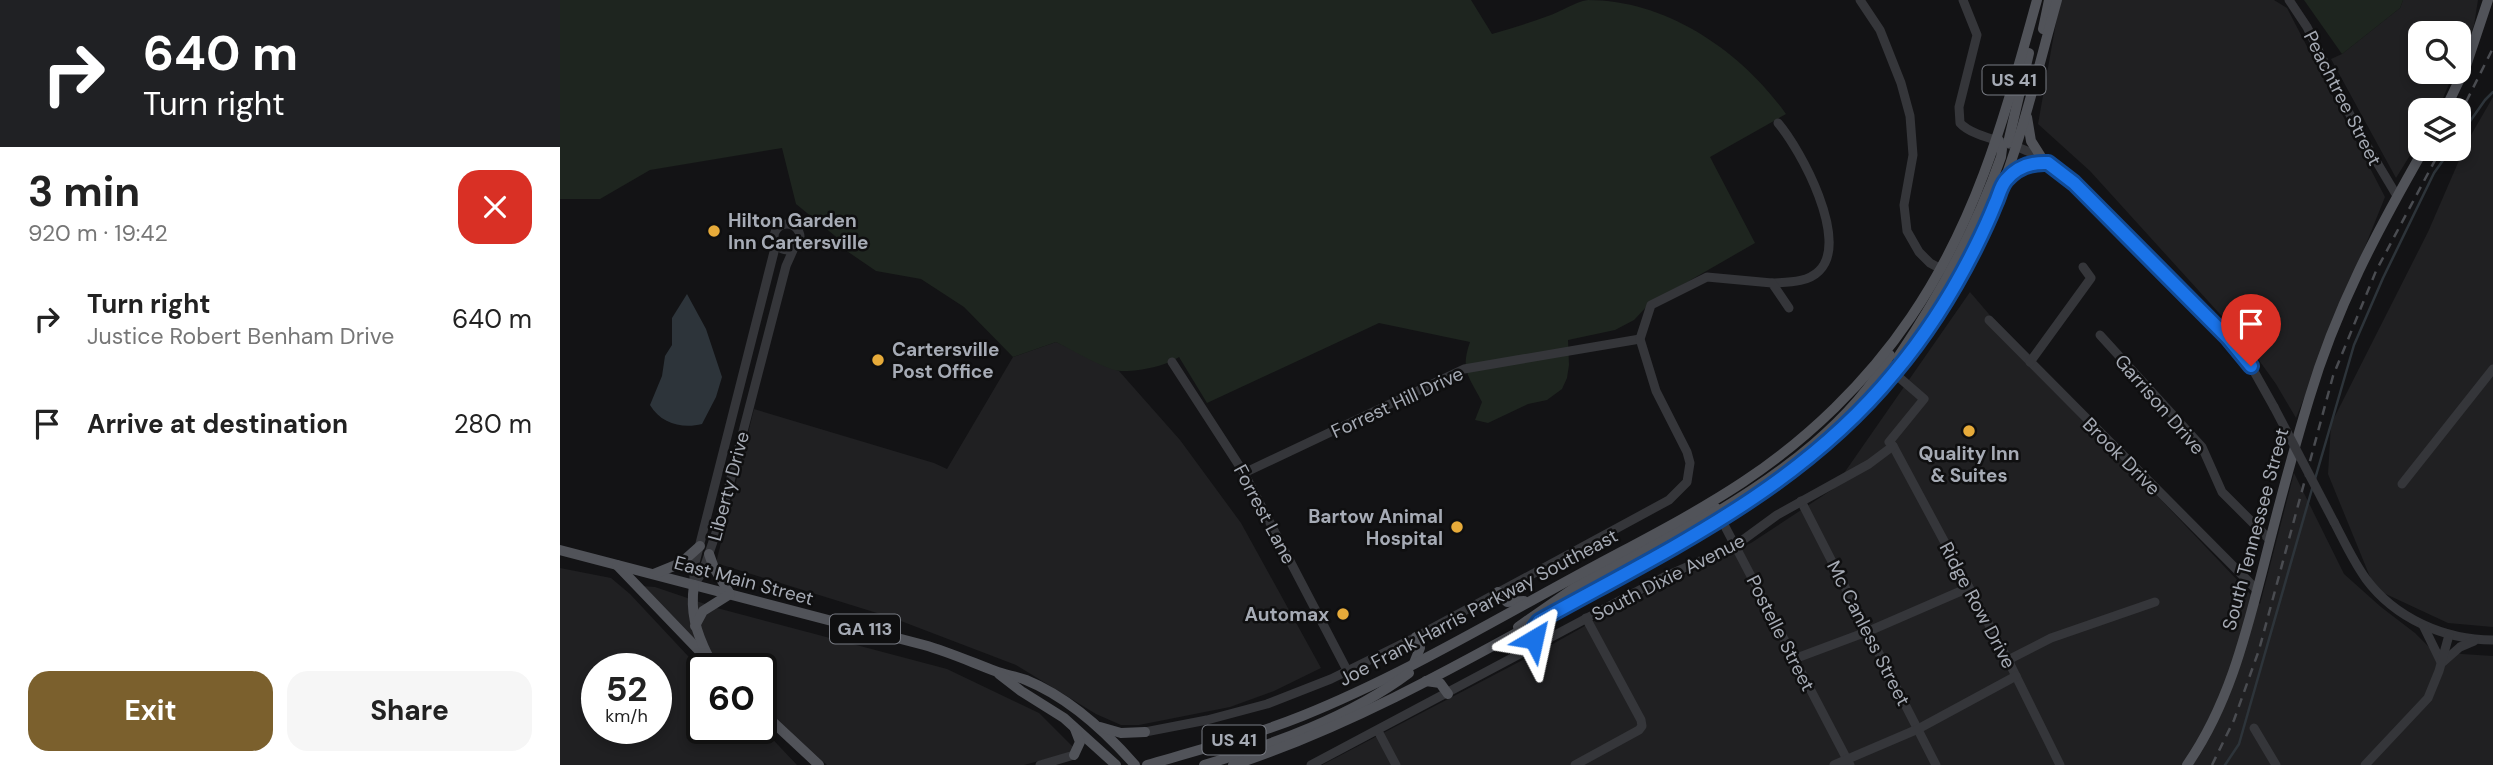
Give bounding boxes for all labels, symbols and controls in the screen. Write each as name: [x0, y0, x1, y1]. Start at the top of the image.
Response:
text: 640 m: [143, 21, 298, 85]
map controls: [2408, 21, 2471, 161]
button: search: [2408, 21, 2471, 84]
street label: Peachtree Street: [2298, 27, 2387, 170]
icon: right: [28, 28, 119, 119]
road number: US 41: [1982, 66, 2046, 94]
text: Turn right: [143, 83, 285, 125]
button: layers: [2408, 98, 2471, 161]
text: 3 min: [28, 164, 140, 219]
button: close: [458, 170, 532, 244]
place label: Hilton Garden Inn Cartersville: [728, 208, 868, 255]
text: 920 m · 19:42: [28, 218, 168, 248]
marker: Hilton Garden Inn Cartersville: [706, 223, 722, 239]
text: Turn right: [87, 287, 211, 321]
pin: [2221, 294, 2281, 366]
icon: right: [28, 300, 66, 338]
text: 640 m: [452, 302, 532, 336]
icon: arrive: [2232, 305, 2270, 343]
text: Justice Robert Benham Drive: [87, 321, 394, 351]
place label: Cartersville Post Office: [892, 337, 999, 384]
street label: Garrison Drive: [2109, 349, 2210, 460]
marker: Cartersville Post Office: [870, 352, 886, 368]
street label: Forrest Hill Drive: [1327, 361, 1467, 444]
icon: arrive: [28, 405, 66, 443]
text: Arrive at destination: [87, 407, 348, 441]
text: 280 m: [454, 407, 532, 441]
street label: Brook Drive: [2077, 412, 2166, 501]
marker: Quality Inn & Suites: [1961, 423, 1977, 439]
street label: South Tennessee Street: [2216, 425, 2295, 633]
street label: Liberty Drive: [702, 429, 755, 544]
place label: Quality Inn & Suites: [1919, 441, 2019, 488]
street label: Forrest Lane: [1228, 460, 1301, 568]
place label: Bartow Animal Hospital: [1308, 504, 1443, 551]
marker: Bartow Animal Hospital: [1449, 519, 1465, 535]
street label: Joe Frank Harris Parkway Southeast: [1334, 523, 1622, 692]
street label: South Dixie Avenue: [1587, 528, 1749, 627]
street label: Ridge Row Drive: [1934, 538, 2021, 673]
street label: East Main Street: [671, 550, 816, 611]
street label: Mc Canless Street: [1821, 556, 1916, 710]
street label: Postelle Street: [1741, 571, 1821, 695]
place label: Automax: [1245, 602, 1329, 627]
position arrow: [1497, 602, 1571, 676]
marker: Automax: [1335, 606, 1351, 622]
road number: GA 113: [830, 614, 900, 644]
speed limit sign: 60: [686, 653, 777, 744]
text: 52: [606, 666, 647, 712]
button: Exit: [28, 671, 273, 751]
button: Share: [287, 671, 532, 751]
text: km/h: [605, 704, 648, 728]
road number: US 41: [1202, 726, 1266, 754]

